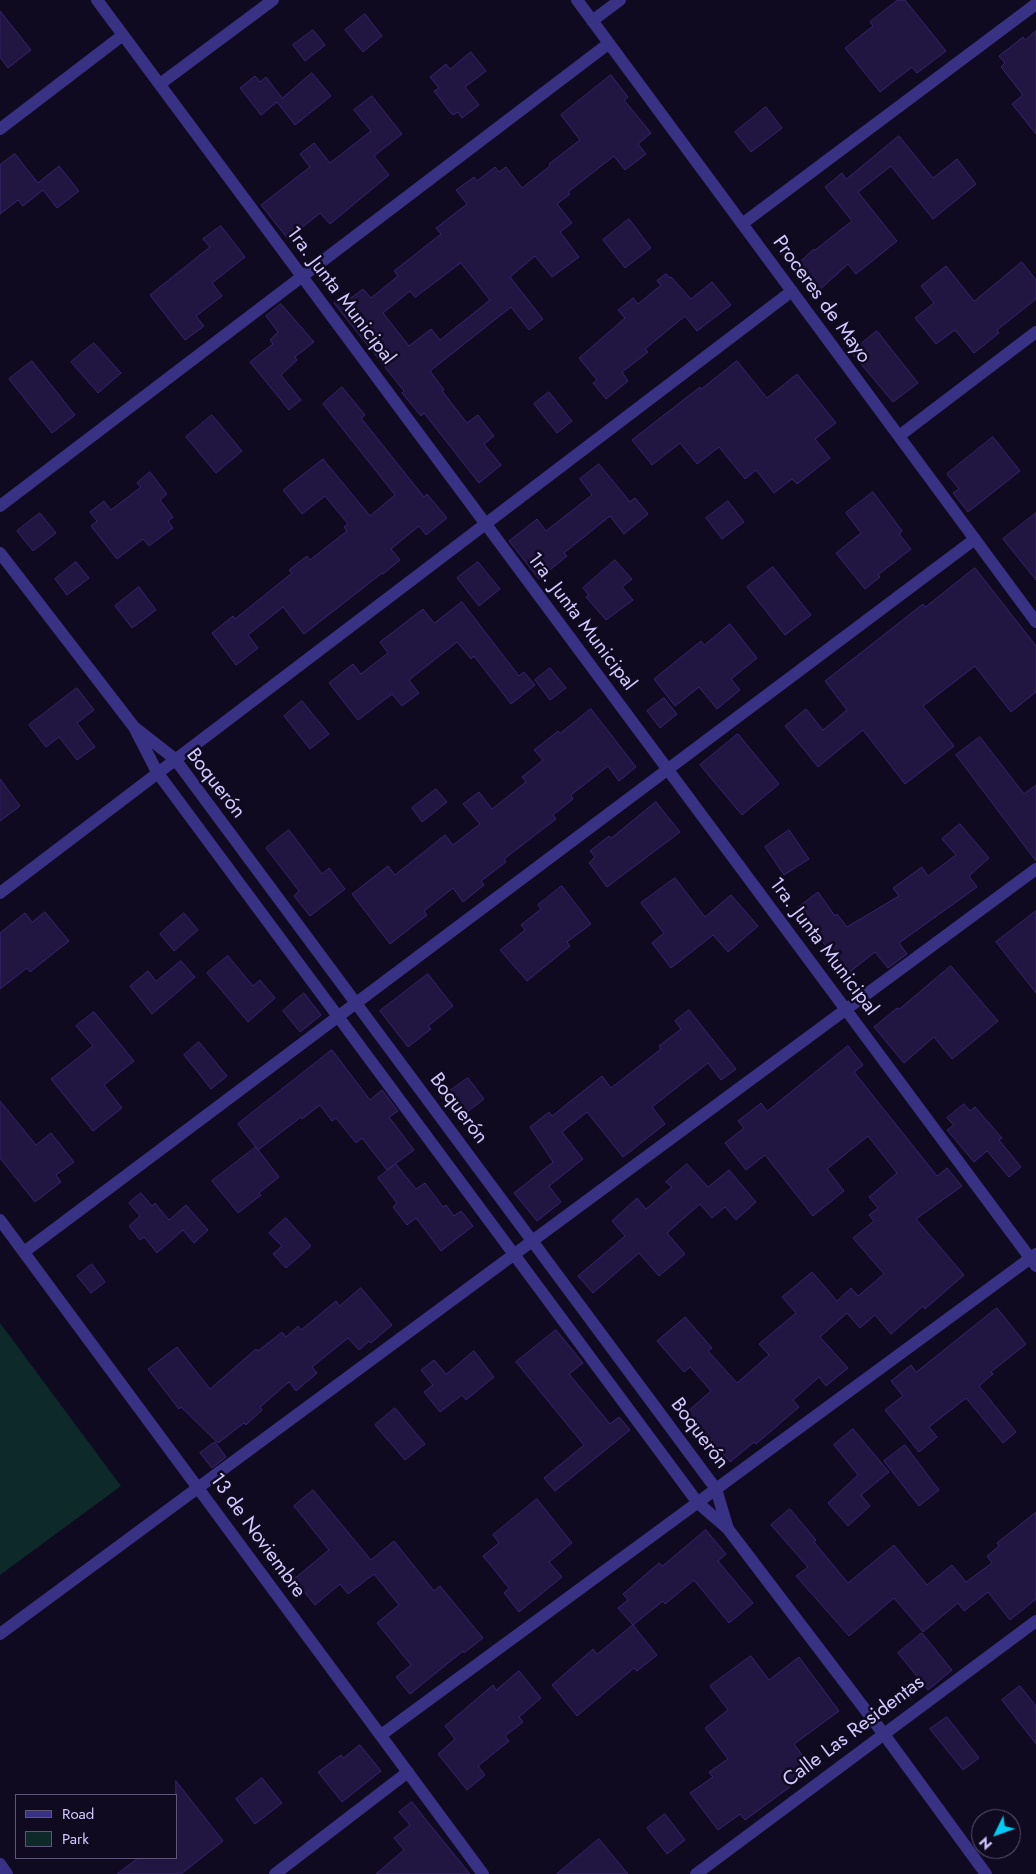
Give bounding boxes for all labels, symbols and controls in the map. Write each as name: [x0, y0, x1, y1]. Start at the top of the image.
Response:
street label: 1ra. Junta Municipal: [280, 222, 400, 370]
street label: Proceres de Mayo: [767, 232, 875, 368]
street label: 1ra. Junta Municipal: [521, 548, 641, 696]
street label: Boquerón: [180, 744, 250, 824]
street label: 1ra. Junta Municipal: [763, 873, 883, 1021]
street label: Boquerón: [424, 1069, 492, 1149]
street label: Boquerón: [665, 1394, 733, 1474]
street label: 13 de Noviembre: [204, 1469, 310, 1603]
street label: Calle Las Residentas: [779, 1671, 929, 1793]
legend: [15, 1794, 178, 1859]
text: Road: [62, 1803, 94, 1825]
north arrow: [971, 1809, 1021, 1859]
text: Park: [62, 1828, 89, 1850]
text: N: [974, 1833, 997, 1854]

